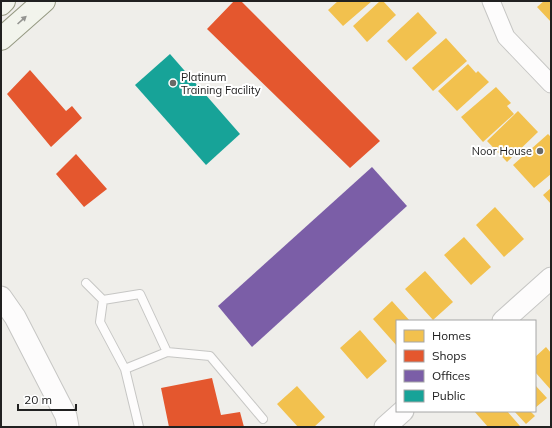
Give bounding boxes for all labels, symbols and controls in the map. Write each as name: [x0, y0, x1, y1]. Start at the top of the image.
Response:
one-way arrow: [18, 16, 27, 25]
place label: Platinum Training Facility: [181, 70, 261, 97]
marker: Platinum Training Facility: [168, 78, 178, 88]
place label: Noor House: [472, 144, 532, 158]
marker: Noor House: [535, 146, 545, 156]
legend: [396, 320, 536, 412]
text: Homes: [432, 328, 471, 343]
text: Shops: [432, 348, 467, 363]
text: Offices: [432, 368, 470, 383]
scale bar: [18, 386, 76, 412]
text: Public: [432, 388, 466, 403]
text: 20 m: [24, 392, 52, 407]

